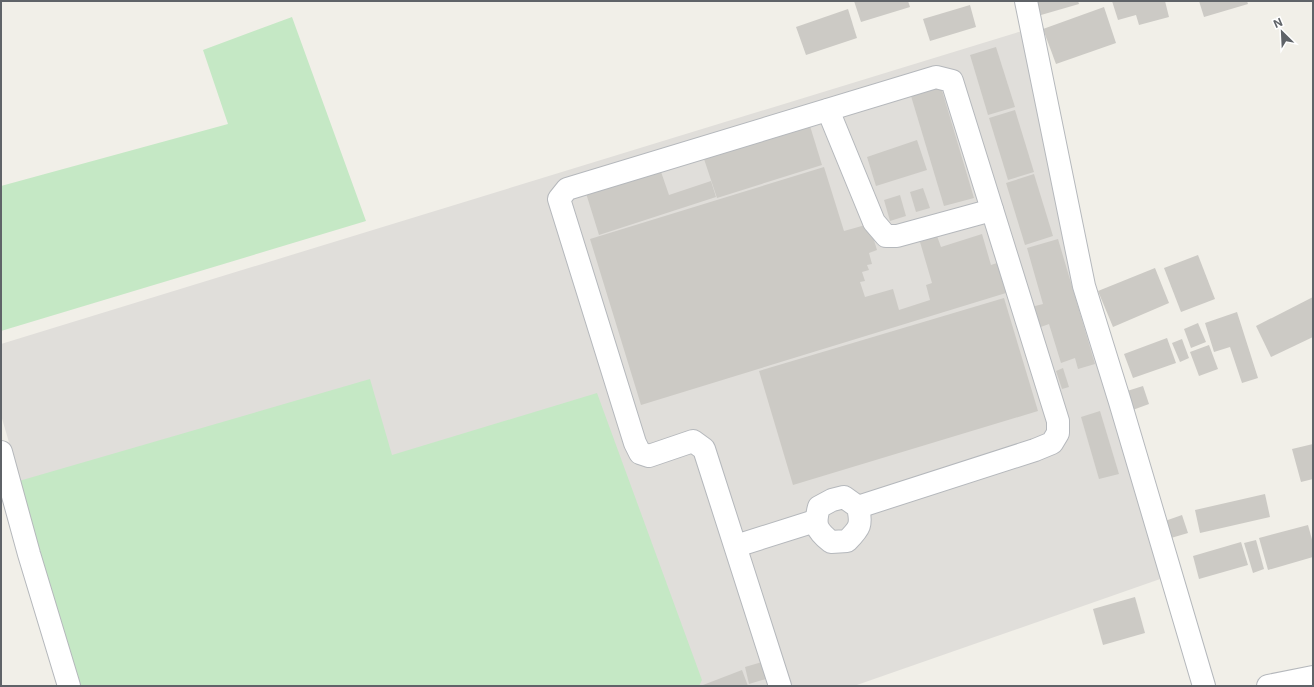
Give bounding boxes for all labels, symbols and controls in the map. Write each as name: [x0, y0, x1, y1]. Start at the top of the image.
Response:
north arrow: [1262, 12, 1302, 52]
text: N: [1271, 15, 1285, 31]

